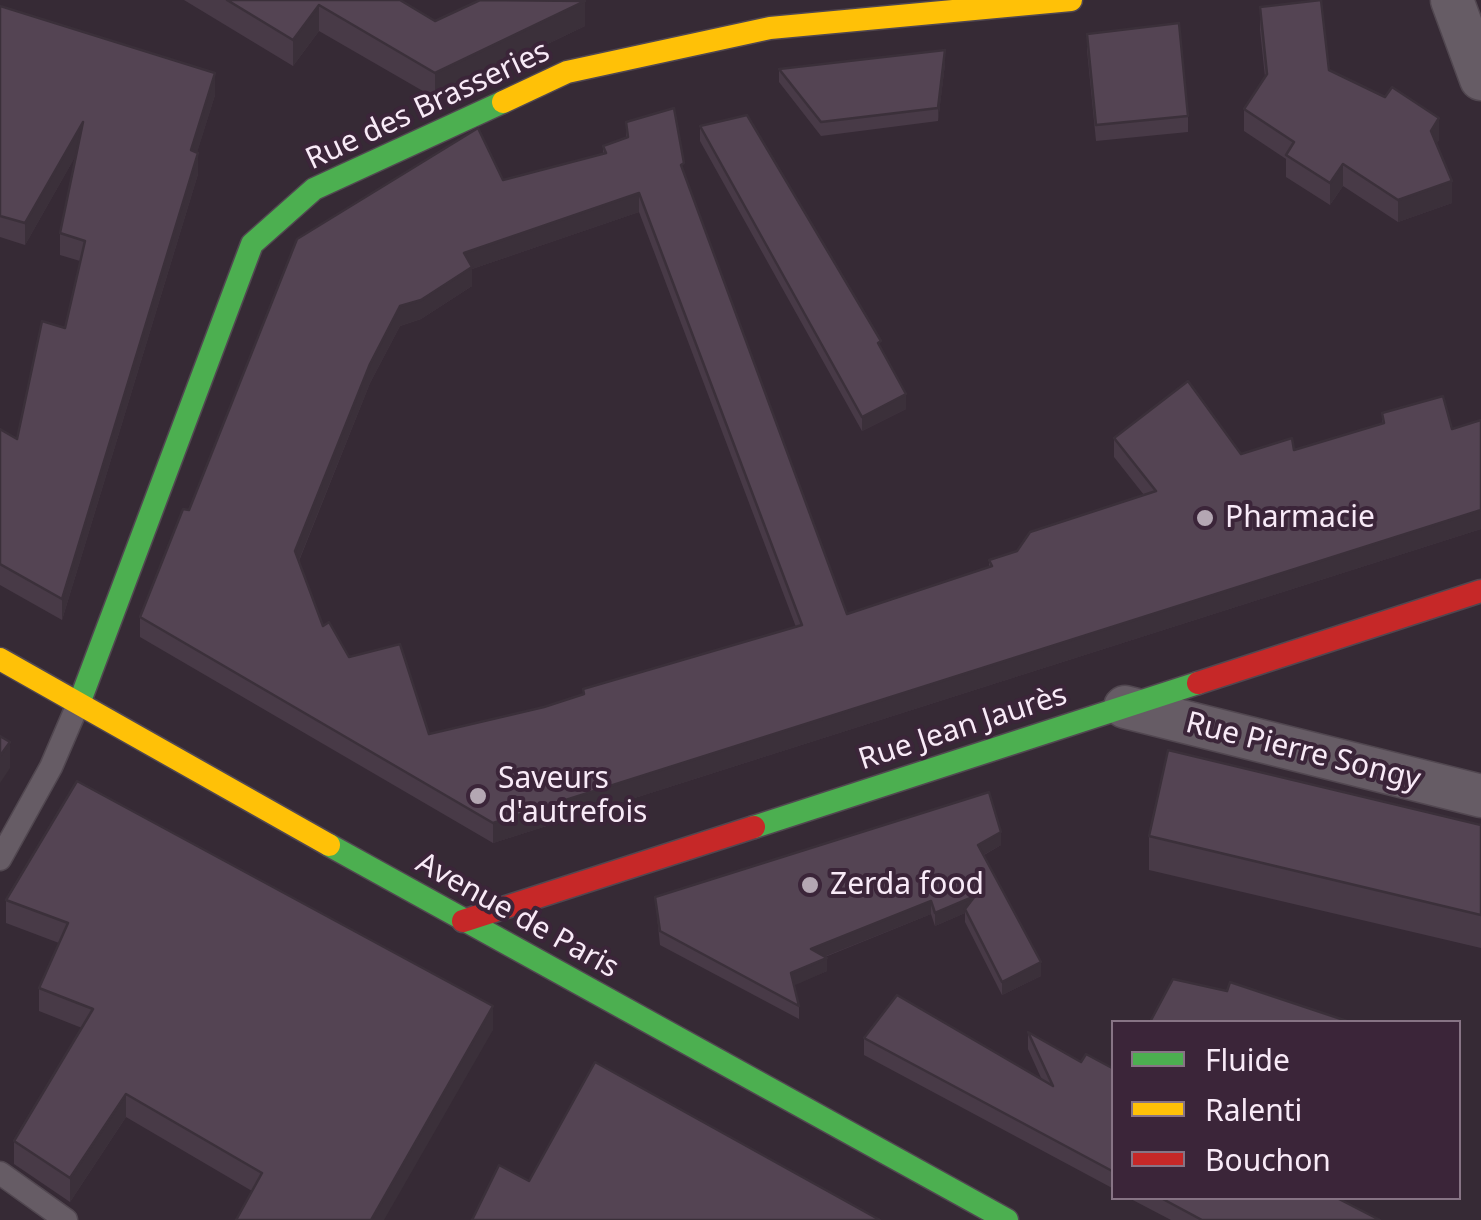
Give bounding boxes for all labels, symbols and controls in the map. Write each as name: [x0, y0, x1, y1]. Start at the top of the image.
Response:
street label: Rue des Brasseries: [300, 34, 556, 178]
place label: Pharmacie: [1225, 500, 1375, 536]
marker: Pharmacie: [1194, 507, 1216, 529]
street label: Rue Jean Jaurès: [854, 677, 1072, 779]
street label: Rue Pierre Songy: [1182, 705, 1424, 799]
place label: Saveurs d'autrefois: [498, 761, 647, 832]
marker: Saveurs d'autrefois: [467, 785, 489, 807]
street label: Avenue de Paris: [410, 846, 624, 986]
place label: Zerda food: [830, 867, 984, 903]
marker: Zerda food: [799, 874, 821, 896]
legend: [1111, 1020, 1461, 1200]
text: Fluide: [1205, 1039, 1290, 1080]
text: Ralenti: [1205, 1089, 1302, 1130]
text: Bouchon: [1205, 1139, 1331, 1180]

